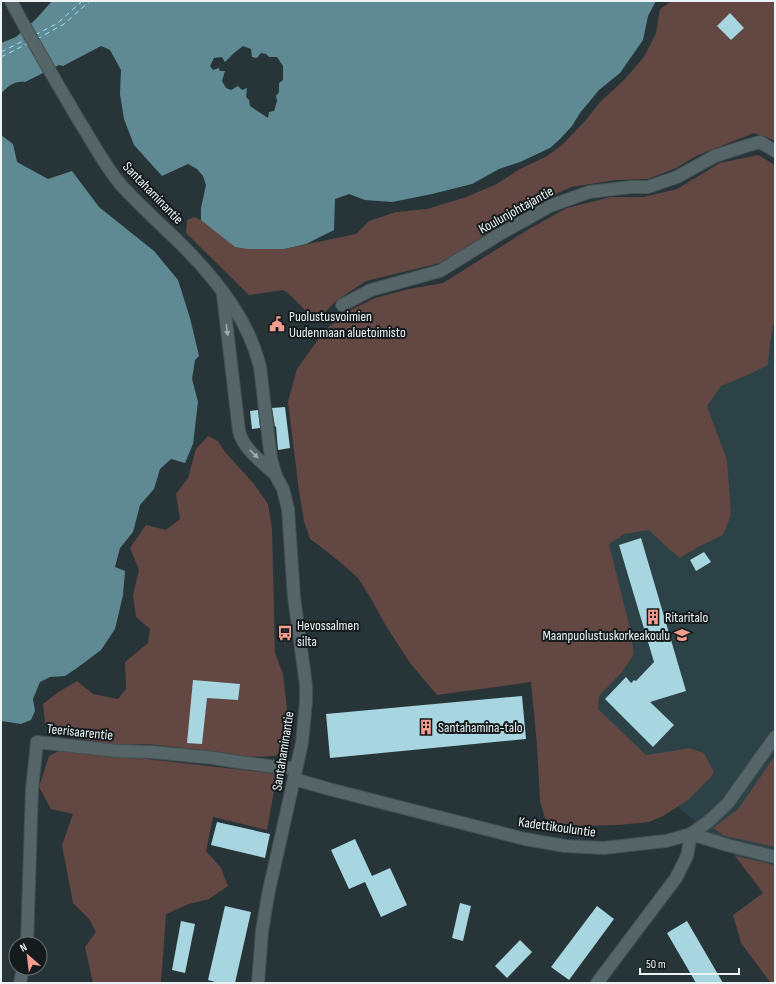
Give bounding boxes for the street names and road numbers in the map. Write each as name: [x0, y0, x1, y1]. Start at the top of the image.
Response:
street label: Santahaminantie: [119, 158, 187, 228]
street label: Koulunjohtajantie: [476, 183, 556, 237]
street label: Santahaminantie: [268, 710, 298, 792]
street label: Teerisaarentie: [46, 720, 114, 744]
street label: Kadettikouluntie: [517, 813, 597, 841]

